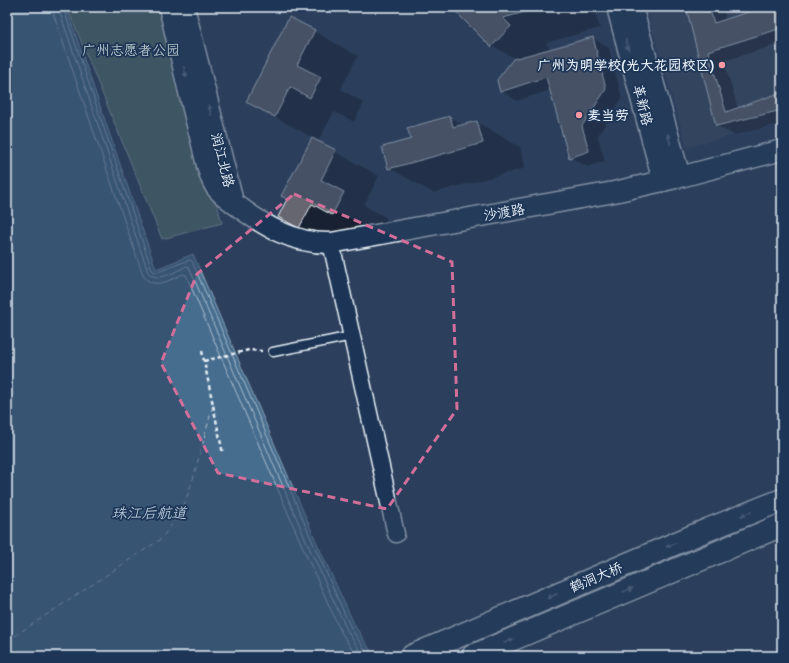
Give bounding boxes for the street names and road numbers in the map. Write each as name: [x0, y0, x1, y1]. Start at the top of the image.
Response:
street label: 革新路: [629, 82, 657, 128]
street label: 润江北路: [207, 131, 239, 189]
street label: 沙渡路: [482, 199, 526, 225]
street label: 鹤洞大桥: [567, 558, 625, 596]

